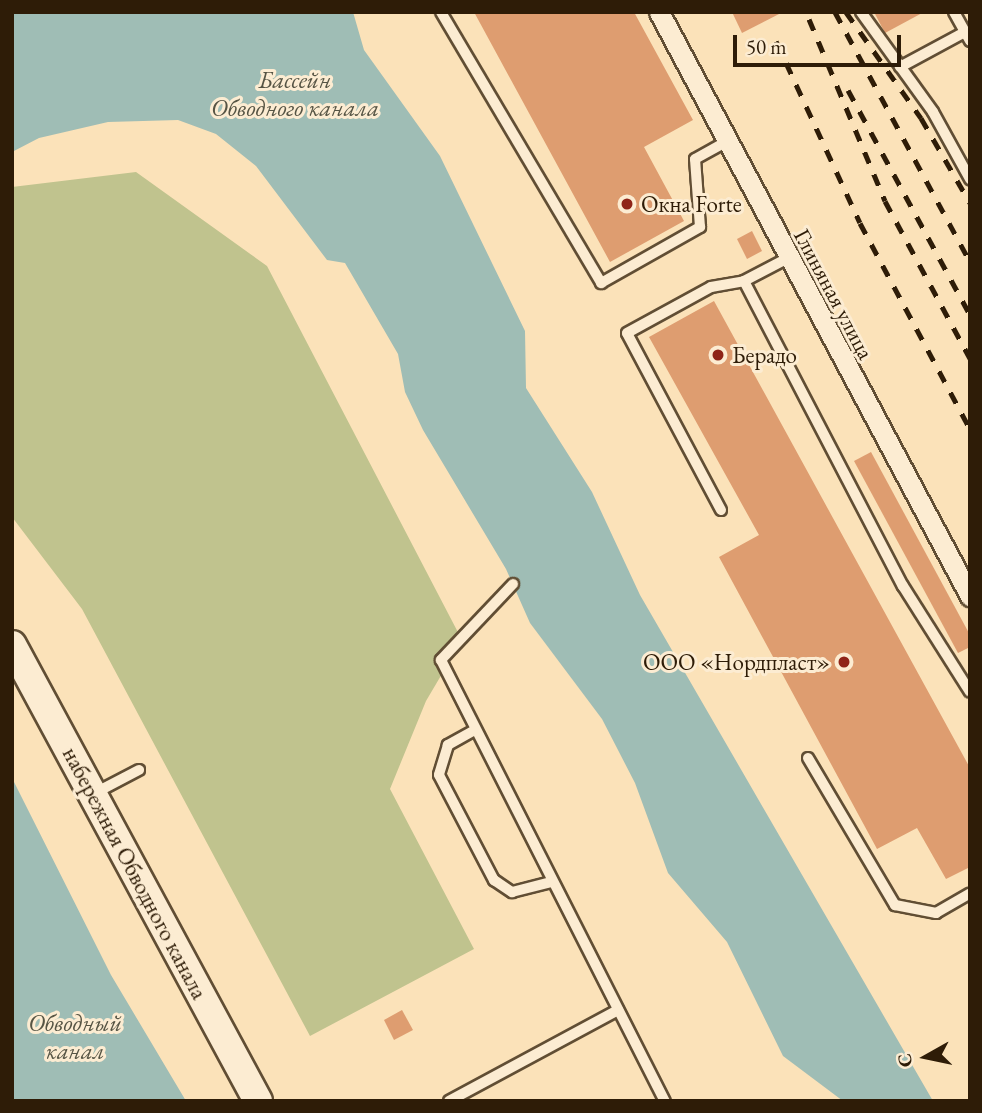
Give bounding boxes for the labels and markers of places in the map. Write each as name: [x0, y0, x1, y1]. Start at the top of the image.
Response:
place label: Окна Forte: [641, 190, 742, 218]
marker: Окна Forte: [619, 196, 635, 212]
place label: Берадо: [732, 341, 797, 369]
marker: Берадо: [710, 347, 726, 363]
place label: ООО «Нордпласт»: [643, 648, 830, 676]
marker: ООО «Нордпласт»: [836, 654, 852, 670]

